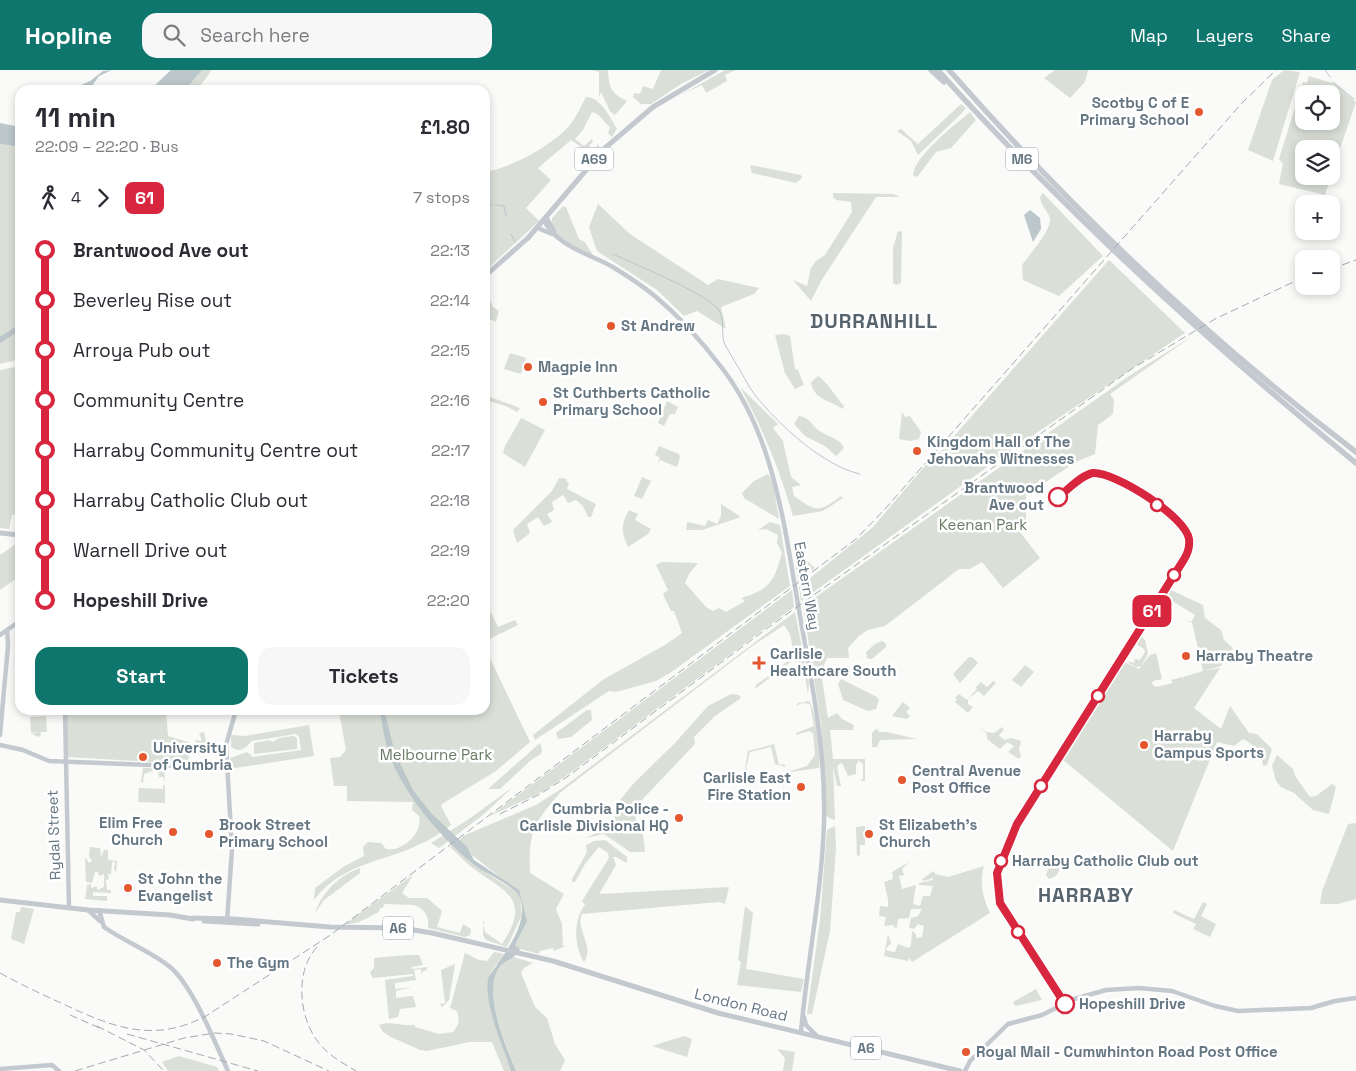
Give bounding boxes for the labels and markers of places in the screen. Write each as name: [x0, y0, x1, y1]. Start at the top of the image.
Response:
place label: Scotby C of E Primary School: [1080, 93, 1189, 129]
marker: Scotby C of E Primary School: [1193, 106, 1205, 118]
place label: St Andrew: [621, 316, 695, 335]
marker: St Andrew: [605, 320, 617, 332]
place label: Magpie Inn: [538, 357, 618, 376]
marker: Magpie Inn: [522, 361, 534, 373]
place label: St Cuthberts Catholic Primary School: [553, 383, 710, 419]
marker: St Cuthberts Catholic Primary School: [537, 396, 549, 408]
place label: Kingdom Hall of The Jehovahs Witnesses: [927, 432, 1075, 468]
marker: Kingdom Hall of The Jehovahs Witnesses: [911, 445, 923, 457]
place label: Brantwood Ave out: [964, 478, 1044, 514]
marker: Brantwood Ave out: [1048, 487, 1068, 507]
unlabelled marker: [1150, 498, 1164, 512]
unlabelled marker: [1167, 568, 1181, 582]
place label: Carlisle Healthcare South: [770, 644, 896, 680]
place label: Harraby Theatre: [1196, 646, 1313, 665]
marker: Harraby Theatre: [1180, 650, 1192, 662]
marker: Carlisle Healthcare South: [752, 656, 766, 670]
unlabelled marker: [1091, 689, 1105, 703]
place label: Harraby Campus Sports: [1154, 726, 1264, 762]
place label: University of Cumbria: [153, 738, 233, 774]
marker: Harraby Campus Sports: [1138, 739, 1150, 751]
marker: University of Cumbria: [137, 751, 149, 763]
place label: Central Avenue Post Office: [912, 761, 1022, 797]
place label: Carlisle East Fire Station: [703, 768, 791, 804]
marker: Central Avenue Post Office: [896, 774, 908, 786]
unlabelled marker: [1034, 779, 1048, 793]
marker: Carlisle East Fire Station: [795, 781, 807, 793]
place label: Cumbria Police - Carlisle Divisional HQ: [520, 799, 669, 835]
marker: Cumbria Police - Carlisle Divisional HQ: [673, 812, 685, 824]
place label: Elim Free Church: [99, 813, 163, 849]
place label: Brook Street Primary School: [219, 815, 328, 851]
place label: St Elizabeth's Church: [879, 815, 978, 851]
marker: Elim Free Church: [167, 826, 179, 838]
marker: Brook Street Primary School: [203, 828, 215, 840]
marker: St Elizabeth's Church: [863, 828, 875, 840]
place label: Harraby Catholic Club out: [1012, 851, 1199, 870]
marker: Harraby Catholic Club out: [994, 854, 1008, 868]
place label: St John the Evangelist: [138, 869, 223, 905]
marker: St John the Evangelist: [122, 882, 134, 894]
unlabelled marker: [1011, 925, 1025, 939]
place label: The Gym: [227, 953, 290, 972]
marker: The Gym: [211, 957, 223, 969]
marker: Hopeshill Drive: [1055, 994, 1075, 1014]
place label: Hopeshill Drive: [1079, 994, 1186, 1013]
place label: Royal Mail - Cumwhinton Road Post Office: [976, 1042, 1278, 1061]
marker: Royal Mail - Cumwhinton Road Post Office: [960, 1046, 972, 1058]

